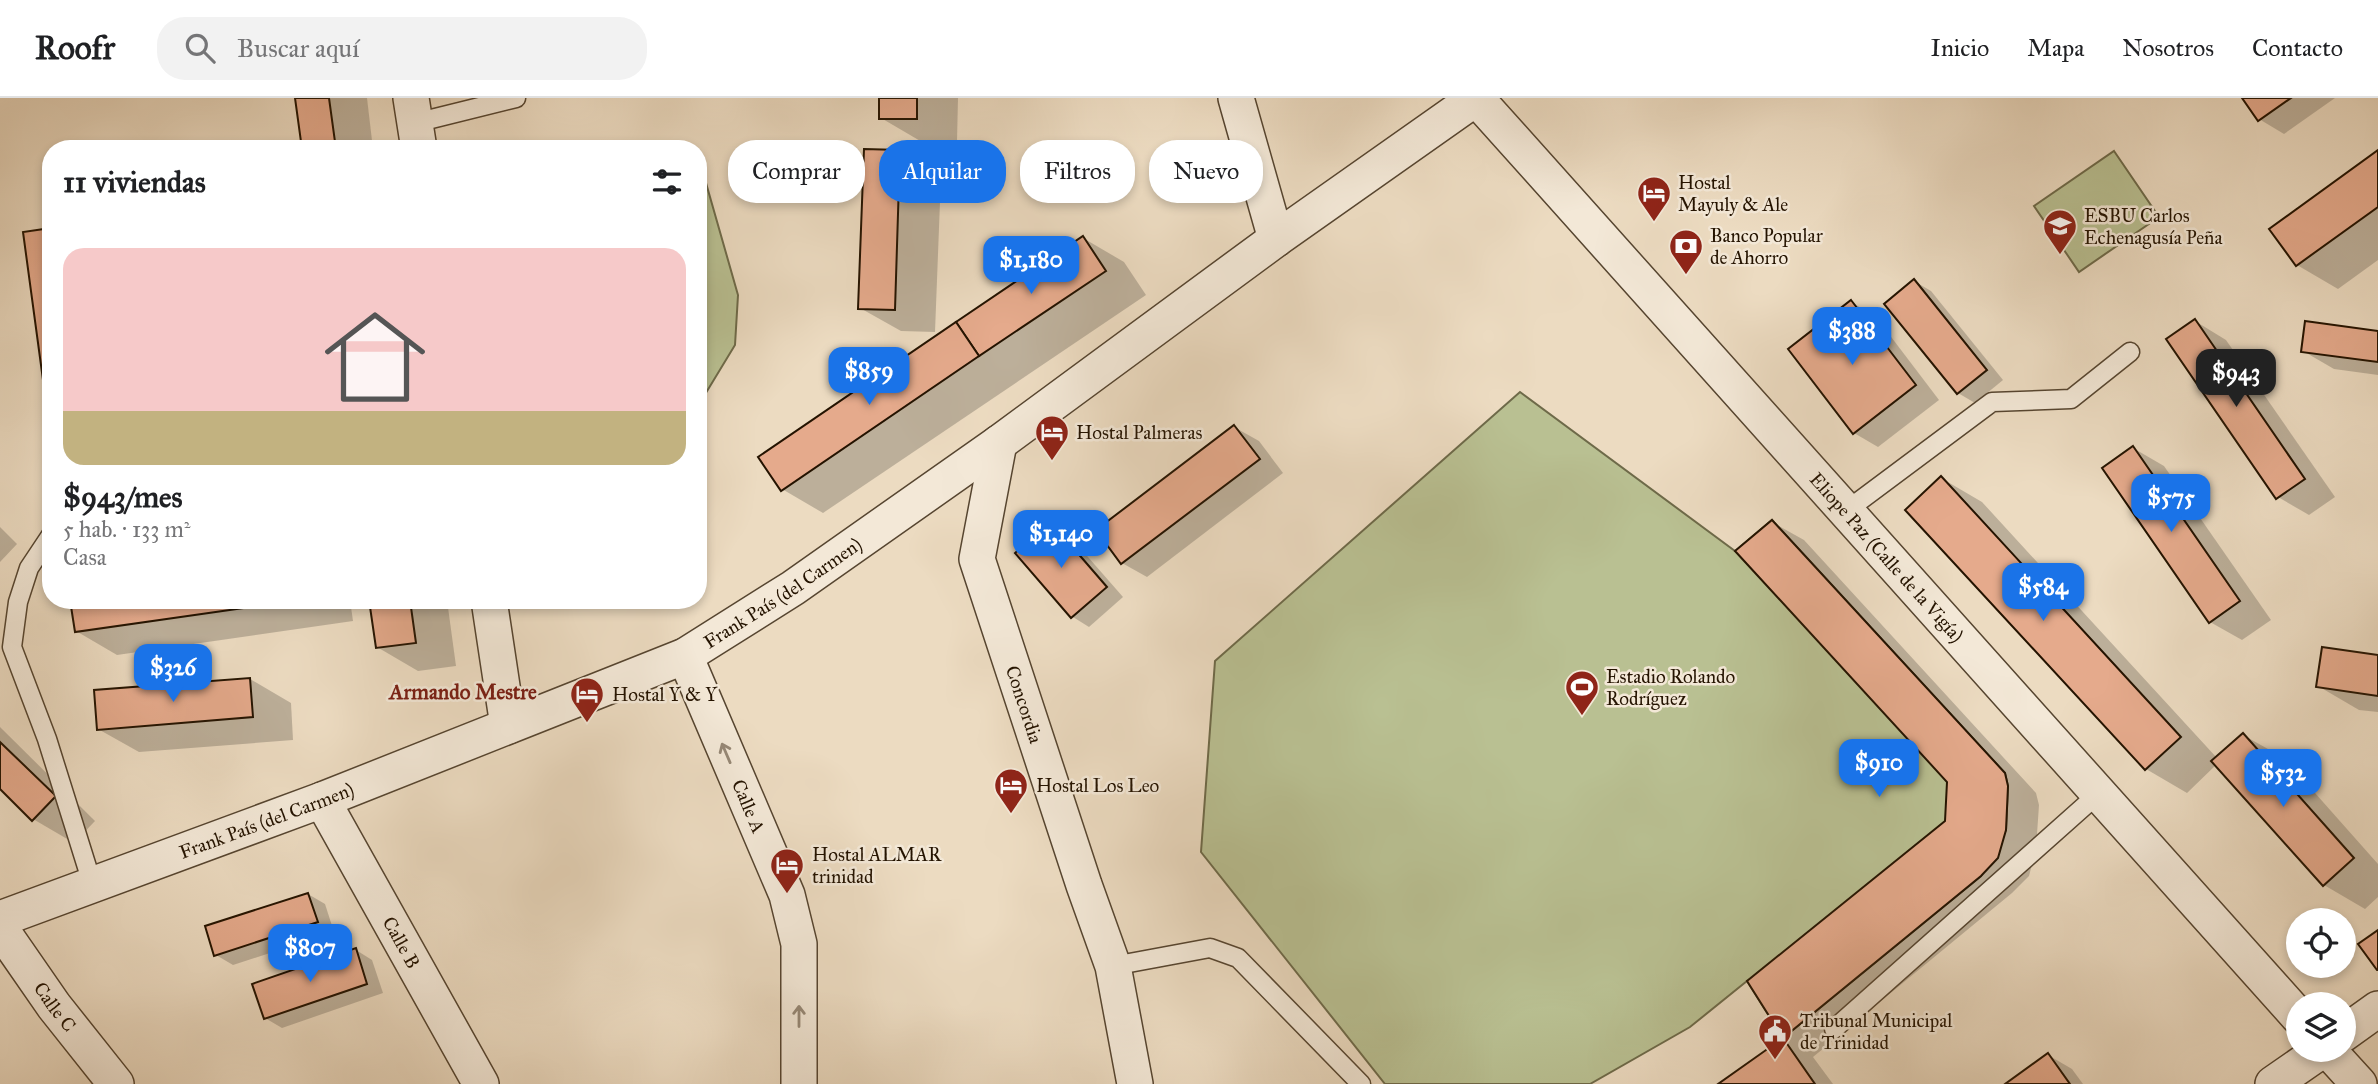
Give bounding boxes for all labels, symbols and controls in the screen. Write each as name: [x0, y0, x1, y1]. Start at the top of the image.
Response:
search box: [157, 17, 647, 80]
text: Roofr: [35, 28, 115, 68]
icon: search: [181, 29, 219, 67]
text: Buscar aquí: [237, 32, 359, 64]
text: Inicio: [1931, 33, 1989, 63]
text: Mapa: [2027, 33, 2084, 63]
text: Nosotros: [2122, 33, 2214, 63]
text: Contacto: [2252, 33, 2343, 63]
chip: Comprar: [728, 140, 865, 203]
chip: Alquilar: [879, 140, 1006, 203]
chip: Filtros: [1020, 140, 1135, 203]
chip: Nuevo: [1149, 140, 1263, 203]
icon: filters: [648, 163, 686, 201]
text: 11 viviendas: [63, 164, 206, 200]
place label: Hostal Mayuly & Ale: [1678, 171, 1788, 216]
hotel icon: Hostal Mayuly & Ale: [1635, 174, 1673, 223]
place label: ESBU Carlos Echenagusía Peña: [2084, 204, 2223, 250]
school or university icon: ESBU Carlos Echenagusía Peña: [2041, 207, 2079, 256]
place label: Banco Popular de Ahorro: [1710, 224, 1824, 269]
bank icon: Banco Popular de Ahorro: [1667, 227, 1705, 276]
pin: $1,180: [974, 236, 1088, 296]
text: $1,180: [999, 245, 1063, 273]
icon: home: [312, 294, 438, 420]
pin: $388: [1811, 308, 1893, 367]
text: $388: [1828, 316, 1876, 344]
pin: $859: [828, 348, 910, 407]
pin: $943: [2195, 350, 2277, 409]
text: $859: [844, 356, 894, 384]
text: $943: [2212, 358, 2260, 386]
hotel icon: Hostal Palmeras: [1033, 413, 1071, 462]
place label: Hostal Palmeras: [1076, 421, 1202, 444]
street label: Eliope Paz (Calle de la Vigía): [1805, 467, 1969, 647]
pin: $575: [2130, 474, 2212, 534]
text: $943/mes: [63, 479, 182, 515]
text: $575: [2147, 483, 2195, 511]
pin: $1,140: [1004, 510, 1118, 570]
text: 5 hab. · 133 m²: [63, 515, 190, 543]
text: $1,140: [1029, 519, 1093, 547]
street label: Frank País (del Carmen): [699, 532, 866, 653]
text: Casa: [63, 543, 107, 571]
pin: $584: [2002, 564, 2084, 623]
text: $584: [2018, 572, 2068, 600]
pin: $326: [132, 644, 214, 704]
text: $326: [150, 653, 196, 681]
street label: Concordia: [1001, 662, 1048, 747]
place label: Estadio Rolando Rodríguez: [1606, 665, 1736, 711]
sports icon: Estadio Rolando Rodríguez: [1563, 668, 1601, 717]
hotel icon: Hostal Y & Y: [568, 675, 606, 724]
district label: Armando Mestre: [387, 679, 537, 705]
place label: Hostal Y & Y: [612, 683, 718, 706]
pin: $910: [1838, 740, 1920, 799]
one-way arrow: [719, 743, 732, 764]
text: $910: [1855, 748, 1903, 776]
pin: $532: [2242, 750, 2324, 809]
text: $532: [2260, 758, 2306, 786]
hotel icon: Hostal Los Leo: [992, 766, 1030, 815]
place label: Hostal Los Leo: [1036, 774, 1160, 797]
street label: Calle A: [727, 776, 771, 836]
street label: Frank País (del Carmen): [176, 777, 357, 863]
place label: Hostal ALMAR trinidad: [812, 843, 942, 888]
hotel icon: Hostal ALMAR trinidad: [768, 846, 806, 895]
map controls: [2286, 908, 2356, 1062]
button: locate: [2286, 908, 2356, 978]
street label: Calle B: [378, 912, 425, 972]
pin: $807: [269, 924, 351, 984]
text: $807: [284, 933, 336, 961]
street label: Calle C: [29, 977, 81, 1036]
button: layers: [2286, 992, 2356, 1062]
one-way arrow: [792, 1005, 806, 1028]
place label: Tribunal Municipal de Trinidad: [1800, 1009, 1953, 1054]
public building icon: Tribunal Municipal de Trinidad: [1756, 1012, 1794, 1061]

